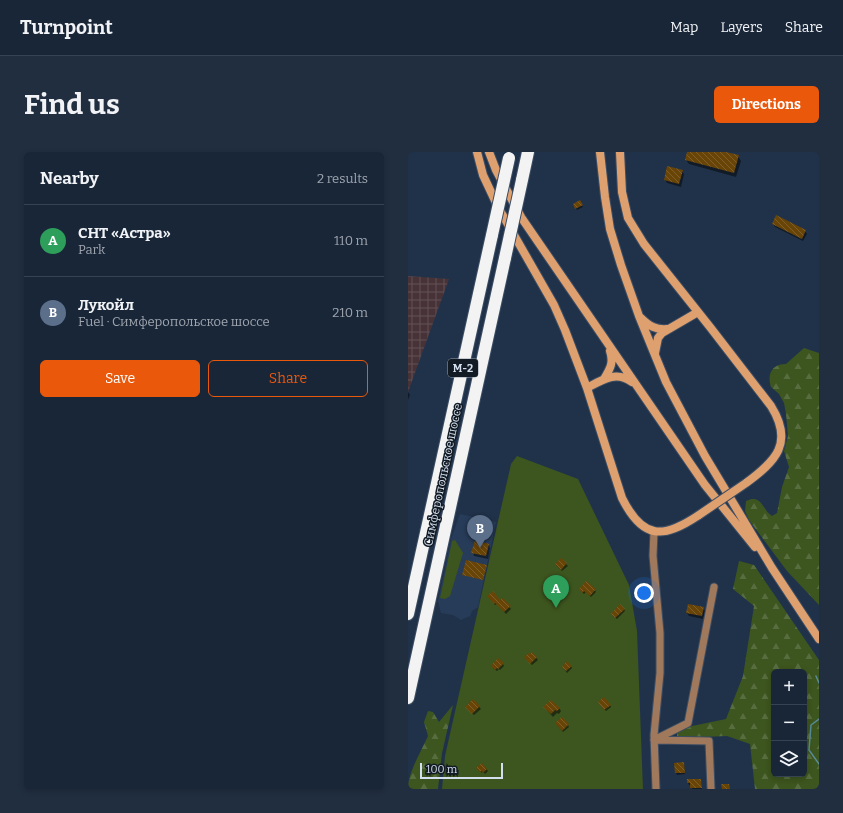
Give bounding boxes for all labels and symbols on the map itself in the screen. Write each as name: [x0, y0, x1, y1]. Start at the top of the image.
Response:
road number: М-2: [448, 359, 478, 377]
street label: Симферопольское шоссе: [421, 402, 465, 548]
pin: B: [467, 515, 493, 548]
pin: A: [543, 575, 569, 608]
your location: [634, 583, 654, 603]
scale bar: [420, 761, 503, 780]

